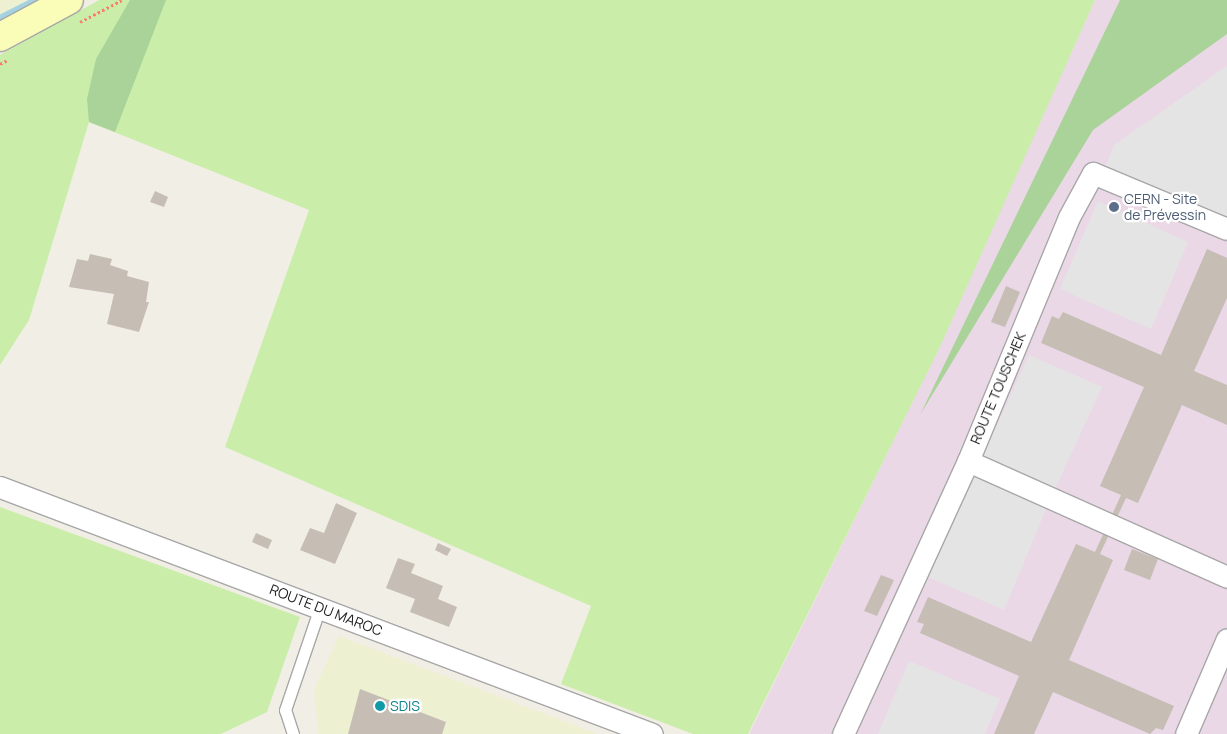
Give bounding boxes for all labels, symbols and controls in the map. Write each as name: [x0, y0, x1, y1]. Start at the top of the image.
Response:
place label: CERN - Site de Prévessin: [1124, 191, 1206, 223]
marker: CERN - Site de Prévessin: [1108, 201, 1120, 213]
street label: ROUTE TOUSCHEK: [967, 329, 1029, 447]
street label: ROUTE DU MAROC: [267, 581, 385, 639]
place label: SDIS: [390, 698, 420, 714]
marker: SDIS: [374, 700, 386, 712]

